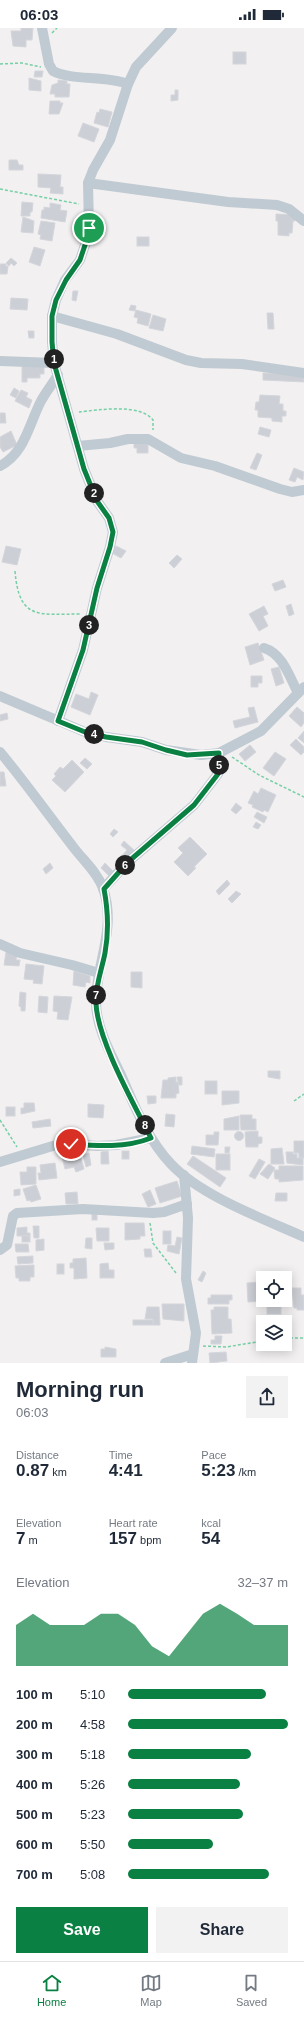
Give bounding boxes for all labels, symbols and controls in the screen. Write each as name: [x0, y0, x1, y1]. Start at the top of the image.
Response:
text: 06:03: [20, 6, 58, 23]
pin: [72, 211, 106, 245]
icon: arrive: [78, 217, 100, 239]
pin: 1: [44, 349, 64, 369]
text: 1: [51, 353, 57, 365]
pin: 2: [84, 483, 104, 503]
text: 2: [91, 487, 97, 499]
pin: 3: [79, 615, 99, 635]
text: 3: [86, 619, 92, 631]
pin: 4: [84, 724, 104, 744]
text: 4: [91, 728, 97, 740]
pin: 5: [209, 755, 229, 775]
text: 5: [216, 759, 222, 771]
pin: 6: [115, 855, 135, 875]
text: 6: [122, 859, 128, 871]
pin: 7: [86, 985, 106, 1005]
text: 7: [93, 989, 99, 1001]
pin: 8: [135, 1115, 155, 1135]
text: 8: [142, 1119, 148, 1131]
pin: [54, 1127, 88, 1161]
icon: check: [60, 1133, 82, 1155]
map controls: [256, 1271, 292, 1351]
button: locate: [256, 1271, 292, 1307]
button: layers: [256, 1315, 292, 1351]
button: share: [246, 1376, 288, 1418]
text: Morning run: [16, 1377, 144, 1402]
text: 06:03: [16, 1405, 49, 1420]
text: Distance: [16, 1449, 59, 1461]
text: Time: [109, 1449, 133, 1461]
text: Pace: [201, 1449, 226, 1461]
text: 0.87: [16, 1461, 49, 1480]
text: 4:41: [109, 1461, 143, 1480]
text: 5:23: [201, 1461, 235, 1480]
text: km: [49, 1466, 67, 1478]
text: /km: [235, 1466, 256, 1478]
text: Elevation: [16, 1517, 61, 1529]
text: Heart rate: [109, 1517, 158, 1529]
text: kcal: [201, 1517, 221, 1529]
text: 7: [16, 1529, 25, 1548]
text: 157: [109, 1529, 137, 1548]
text: 54: [201, 1529, 220, 1548]
text: m: [25, 1534, 38, 1546]
text: bpm: [137, 1534, 162, 1546]
text: Elevation: [16, 1575, 69, 1590]
text: 32–37 m: [237, 1575, 288, 1590]
text: 100 m: [16, 1687, 53, 1702]
text: 5:10: [80, 1687, 105, 1702]
text: 200 m: [16, 1717, 53, 1732]
text: 4:58: [80, 1717, 105, 1732]
text: 300 m: [16, 1747, 53, 1762]
text: 5:18: [80, 1747, 105, 1762]
text: 400 m: [16, 1777, 53, 1792]
text: 5:26: [80, 1777, 105, 1792]
text: 500 m: [16, 1807, 53, 1822]
text: 5:23: [80, 1807, 105, 1822]
text: 600 m: [16, 1837, 53, 1852]
text: 5:50: [80, 1837, 105, 1852]
text: 700 m: [16, 1867, 53, 1882]
text: 5:08: [80, 1867, 105, 1882]
button: Save: [16, 1907, 148, 1953]
button: Share: [156, 1907, 288, 1953]
tab: Home: [37, 1972, 66, 2008]
tab: Map: [140, 1972, 162, 2008]
tab: Saved: [236, 1972, 267, 2008]

